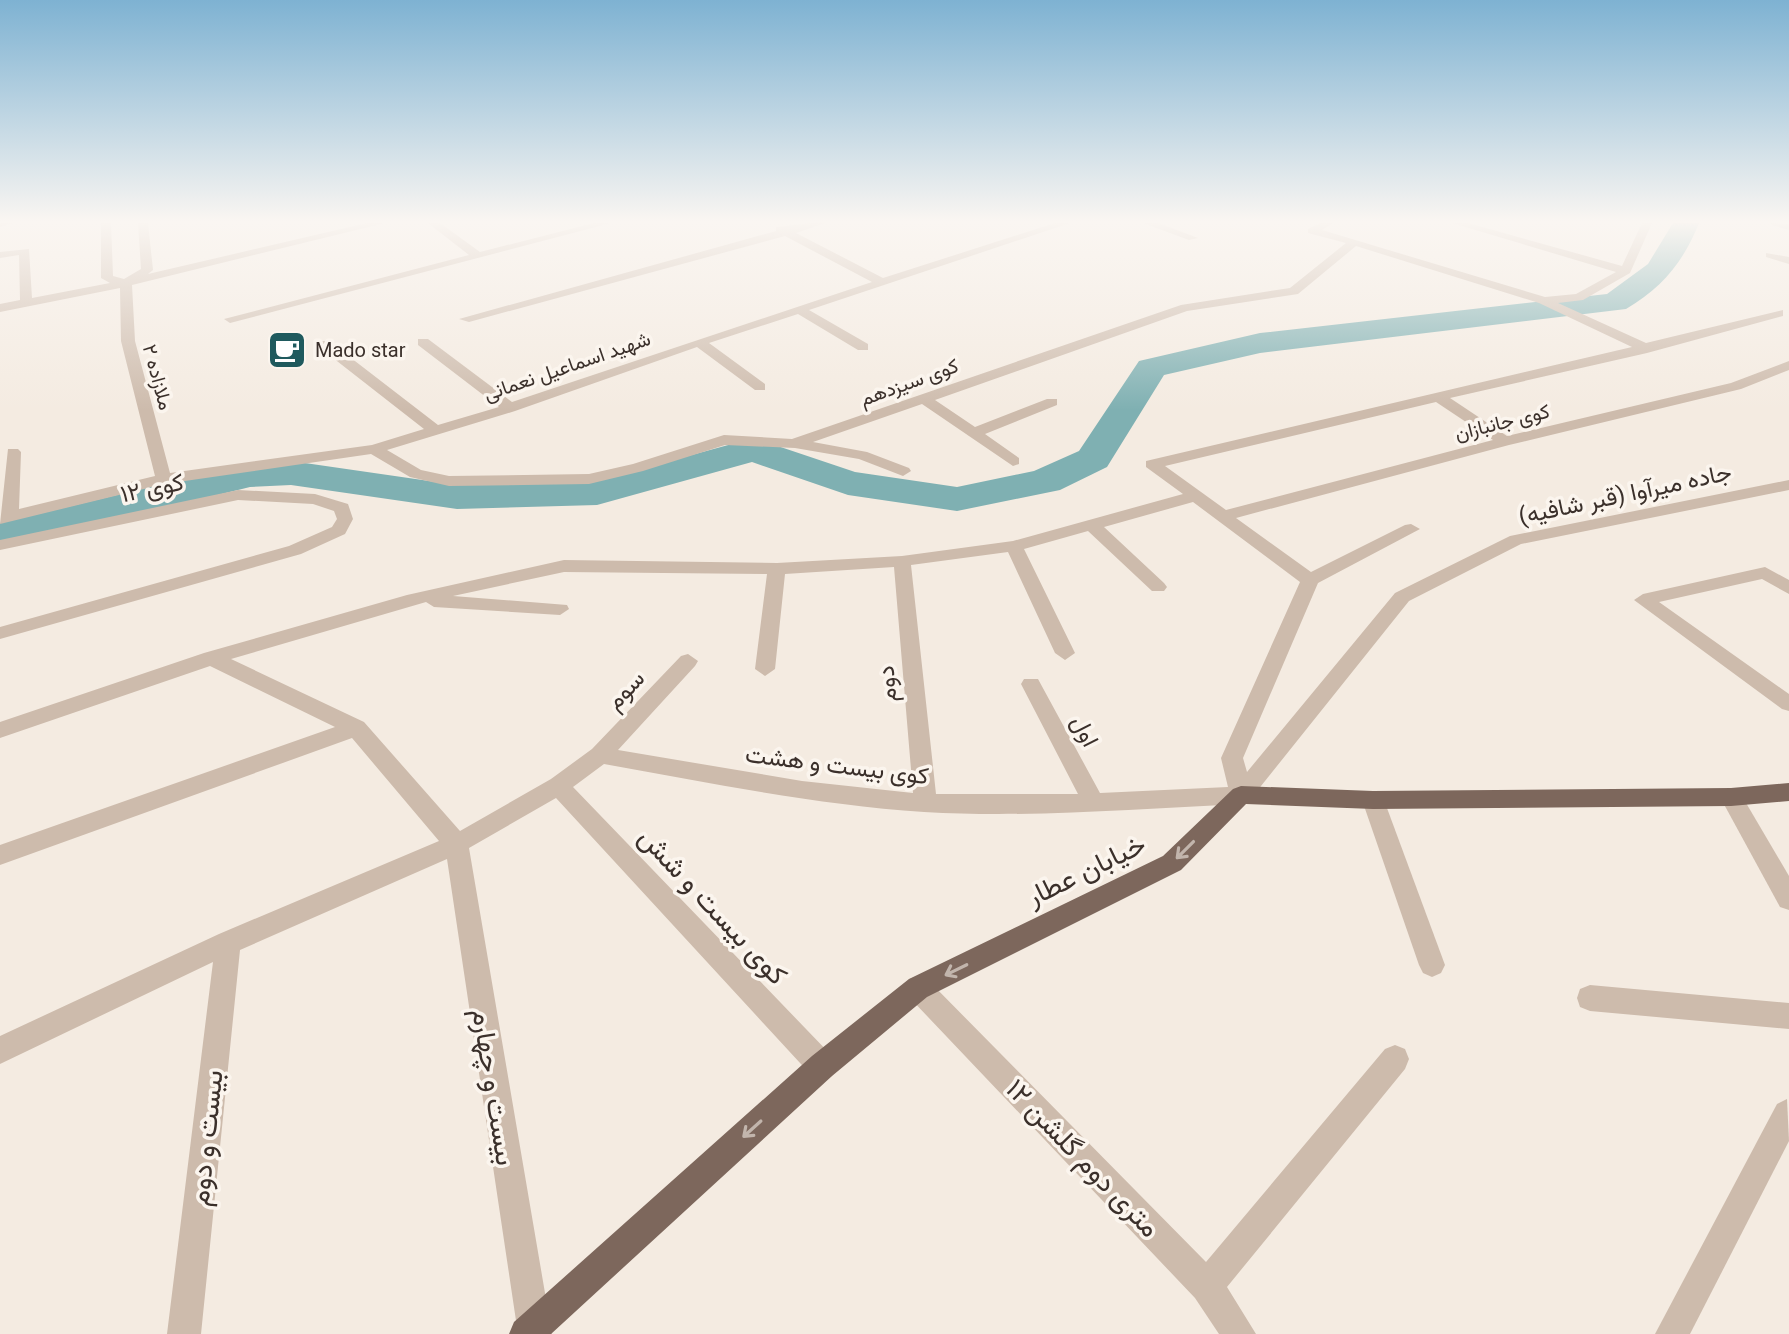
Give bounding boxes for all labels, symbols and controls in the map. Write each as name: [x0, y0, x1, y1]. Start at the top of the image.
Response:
street label: شهید اسماعیل نعمانی: [480, 326, 654, 407]
cafe icon: Mado star: [266, 329, 308, 371]
place label: Mado star: [315, 338, 406, 362]
street label: ملازاده ۲: [137, 341, 178, 413]
street label: کوی سیزدهم: [857, 353, 962, 412]
street label: کوی جانبازان: [1452, 399, 1552, 446]
street label: جاده میرآوا (قبر شافیه): [1516, 458, 1734, 531]
street label: کوی ۱۲: [118, 468, 186, 509]
street label: سوم: [600, 664, 652, 717]
street label: دوم: [871, 664, 905, 703]
street label: اول: [1064, 711, 1105, 752]
street label: کوی بیست و هشت: [744, 740, 930, 791]
street label: کوی بیست و شش: [631, 821, 794, 992]
street label: خیابان عطار: [1020, 827, 1151, 914]
one-way arrow: [1176, 840, 1195, 859]
one-way arrow: [944, 963, 968, 978]
street label: بیست و چهارم: [463, 1006, 523, 1168]
street label: بیست و دوم: [182, 1068, 232, 1208]
street label: ۱۲ متری دوم گلشن: [998, 1072, 1167, 1245]
one-way arrow: [742, 1120, 762, 1138]

